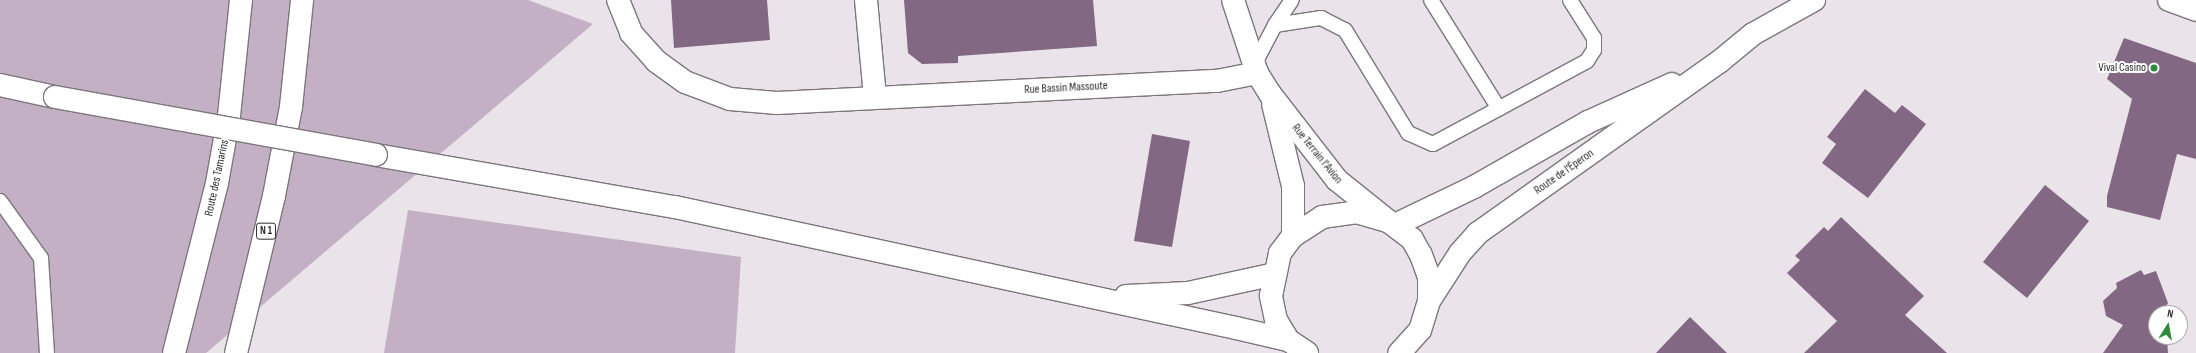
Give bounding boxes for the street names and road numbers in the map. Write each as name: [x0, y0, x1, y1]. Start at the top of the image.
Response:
street label: Rue Bassin Massoute: [1024, 79, 1108, 97]
street label: Rue Terrain l'Avion: [1288, 121, 1346, 187]
street label: Route des Tamarins: [202, 138, 232, 218]
street label: Route de l'Éperon: [1531, 146, 1597, 198]
road number: N 1: [256, 222, 276, 240]

